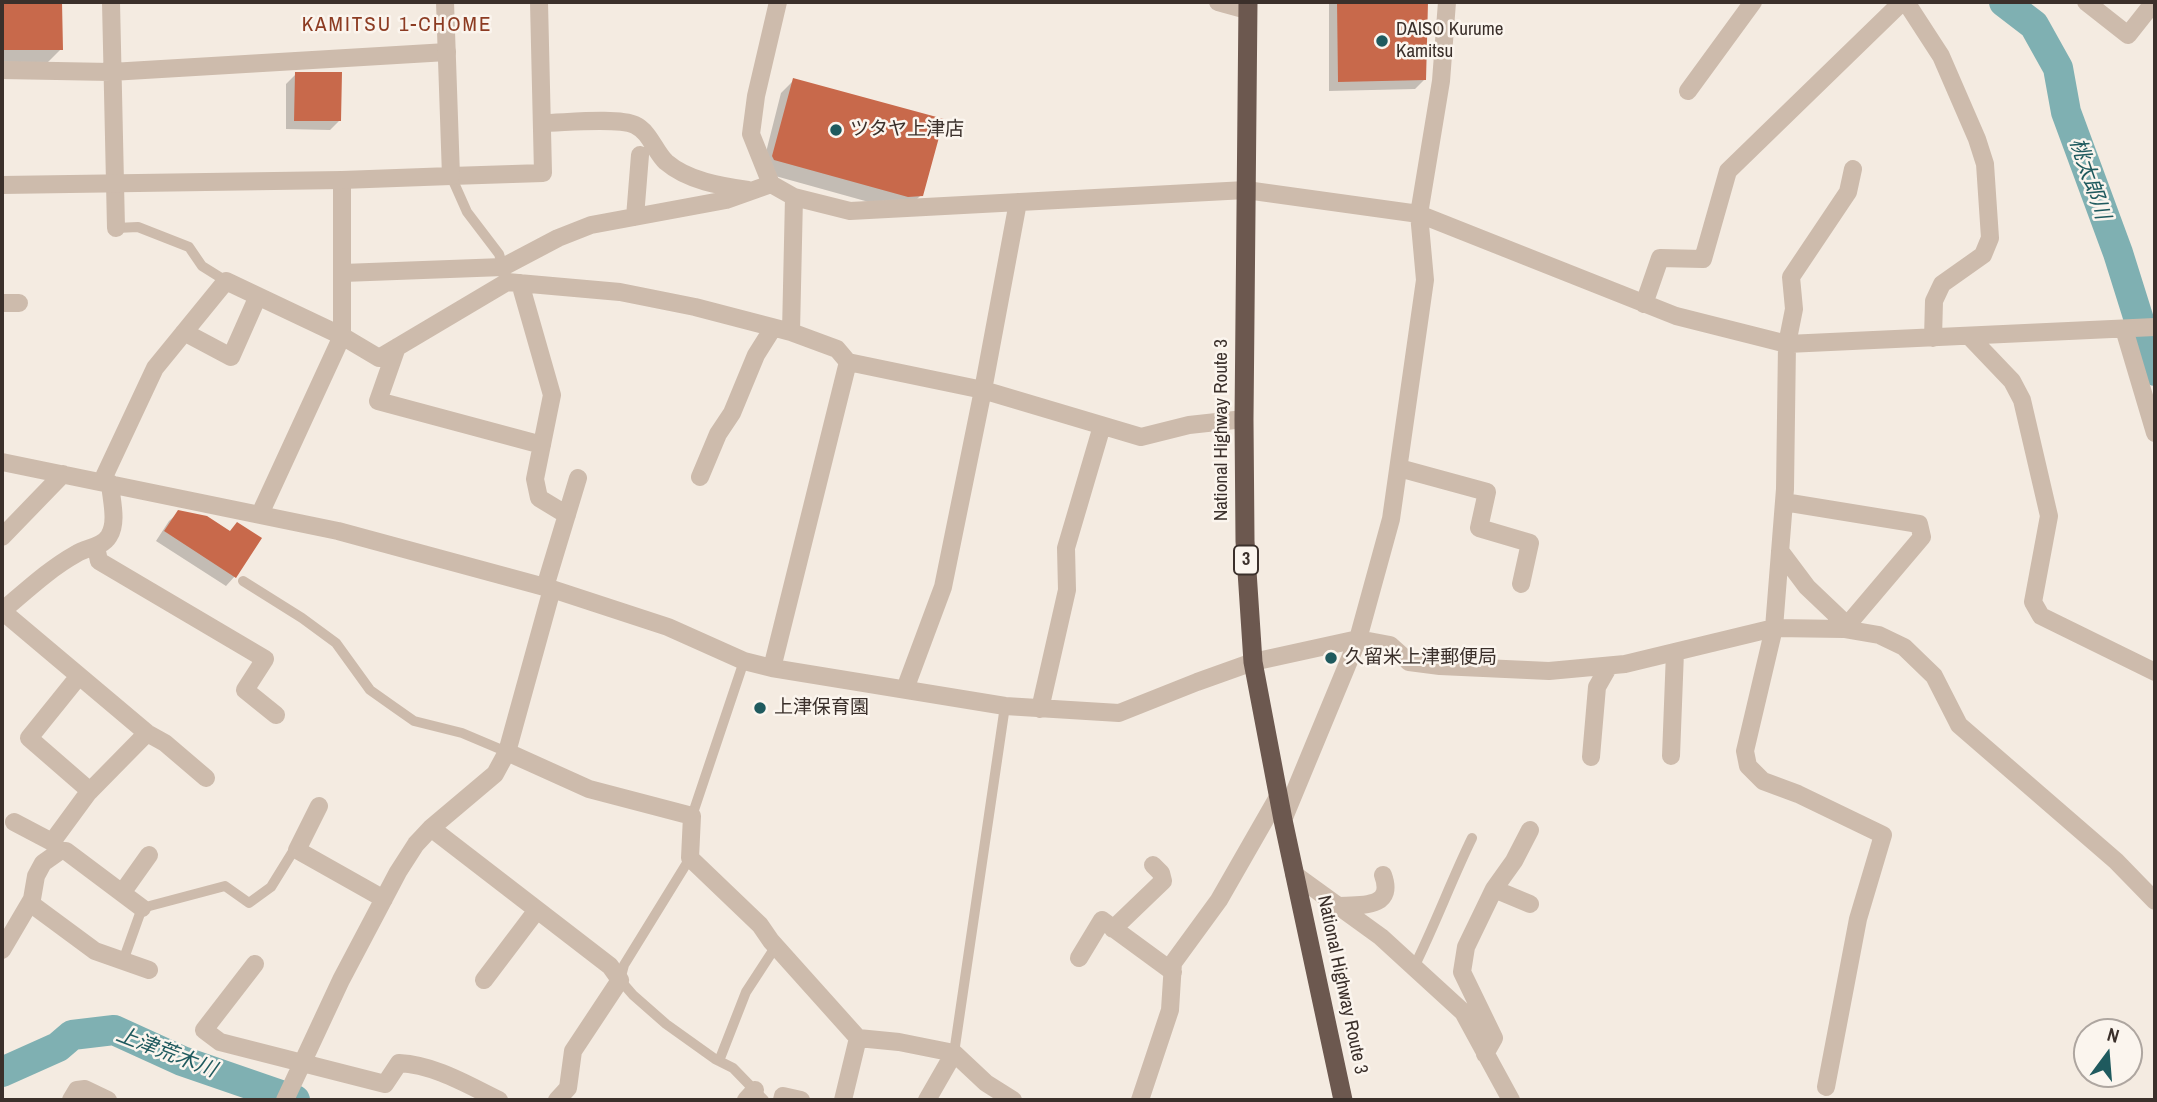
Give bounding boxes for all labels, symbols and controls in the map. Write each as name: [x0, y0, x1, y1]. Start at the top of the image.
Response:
district label: KAMITSU 1-CHOME: [304, 12, 490, 38]
place label: DAISO Kurume Kamitsu: [1396, 19, 1503, 63]
marker: DAISO Kurume Kamitsu: [1374, 33, 1390, 49]
place label: ツタヤ上津店: [850, 119, 964, 141]
marker: ツタヤ上津店: [828, 122, 844, 138]
water label: 桃太郎川: [2063, 135, 2115, 223]
street label: National Highway Route 3: [1211, 339, 1233, 521]
road number: 3: [1234, 546, 1258, 574]
place label: 久留米上津郵便局: [1345, 647, 1497, 669]
marker: 久留米上津郵便局: [1323, 650, 1339, 666]
place label: 上津保育園: [774, 697, 869, 719]
marker: 上津保育園: [752, 700, 768, 716]
street label: National Highway Route 3: [1312, 894, 1372, 1076]
north arrow: [2073, 1018, 2143, 1088]
text: N: [2104, 1021, 2122, 1049]
water label: 上津荒木川: [112, 1022, 220, 1084]

